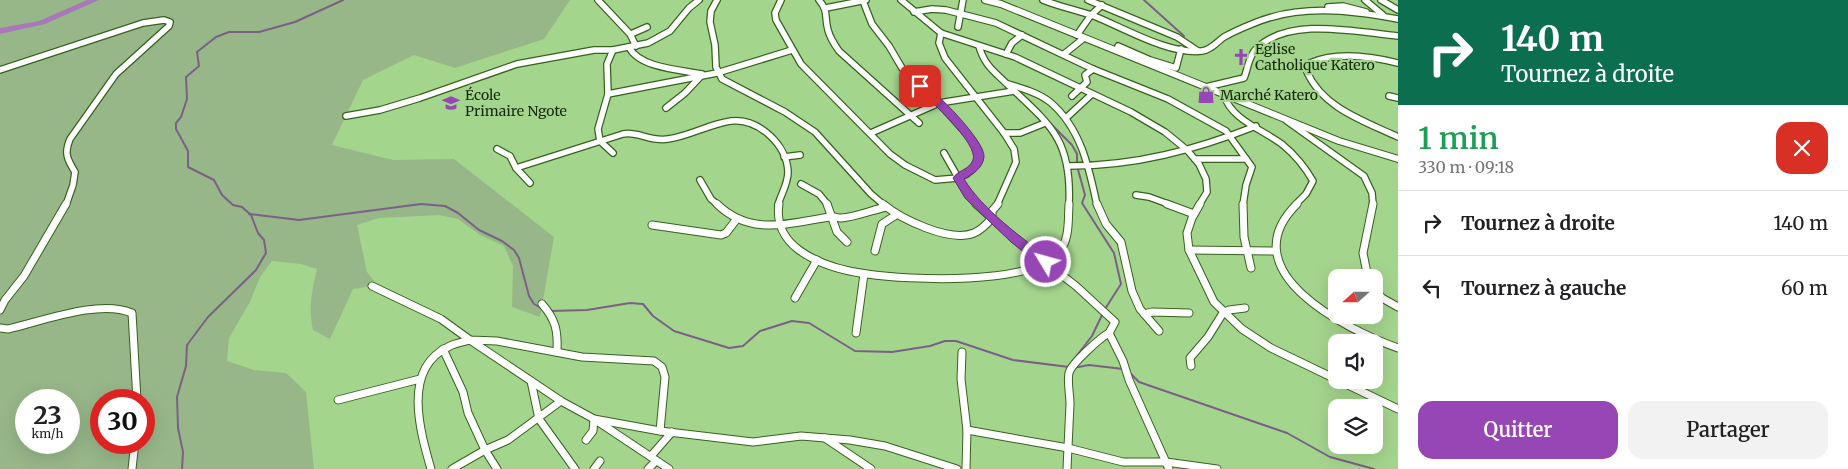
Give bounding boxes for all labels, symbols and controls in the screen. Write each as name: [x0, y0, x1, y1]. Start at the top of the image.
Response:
text: 140 m: [1501, 17, 1604, 61]
icon: right: [1418, 20, 1483, 85]
place label: Eglise Catholique Katero: [1255, 40, 1375, 74]
church icon: Eglise Catholique Katero: [1231, 47, 1251, 67]
text: Tournez à droite: [1501, 60, 1674, 88]
pin: [899, 65, 941, 107]
icon: arrive: [906, 72, 934, 100]
shop icon: Marché Katero: [1196, 85, 1216, 105]
place label: École Primaire Ngote: [465, 86, 567, 120]
place label: Marché Katero: [1220, 86, 1318, 104]
school or university icon: École Primaire Ngote: [441, 93, 461, 113]
text: 1 min: [1418, 119, 1499, 157]
button: close: [1776, 122, 1828, 174]
text: 330 m · 09:18: [1418, 157, 1514, 177]
icon: right: [1418, 209, 1446, 237]
text: Tournez à droite: [1461, 211, 1615, 235]
text: 140 m: [1773, 211, 1828, 235]
position arrow: [1019, 235, 1071, 287]
north arrow: [1328, 269, 1382, 324]
map controls: [1328, 269, 1383, 454]
icon: left: [1418, 274, 1446, 302]
text: Tournez à gauche: [1461, 276, 1626, 300]
text: 60 m: [1781, 276, 1828, 300]
button: sound: [1328, 334, 1383, 389]
speed limit sign: 30: [90, 389, 155, 454]
text: 23: [33, 399, 62, 431]
button: layers: [1328, 399, 1383, 454]
button: Quitter: [1418, 401, 1618, 459]
button: Partager: [1628, 401, 1828, 459]
text: km/h: [32, 426, 63, 441]

